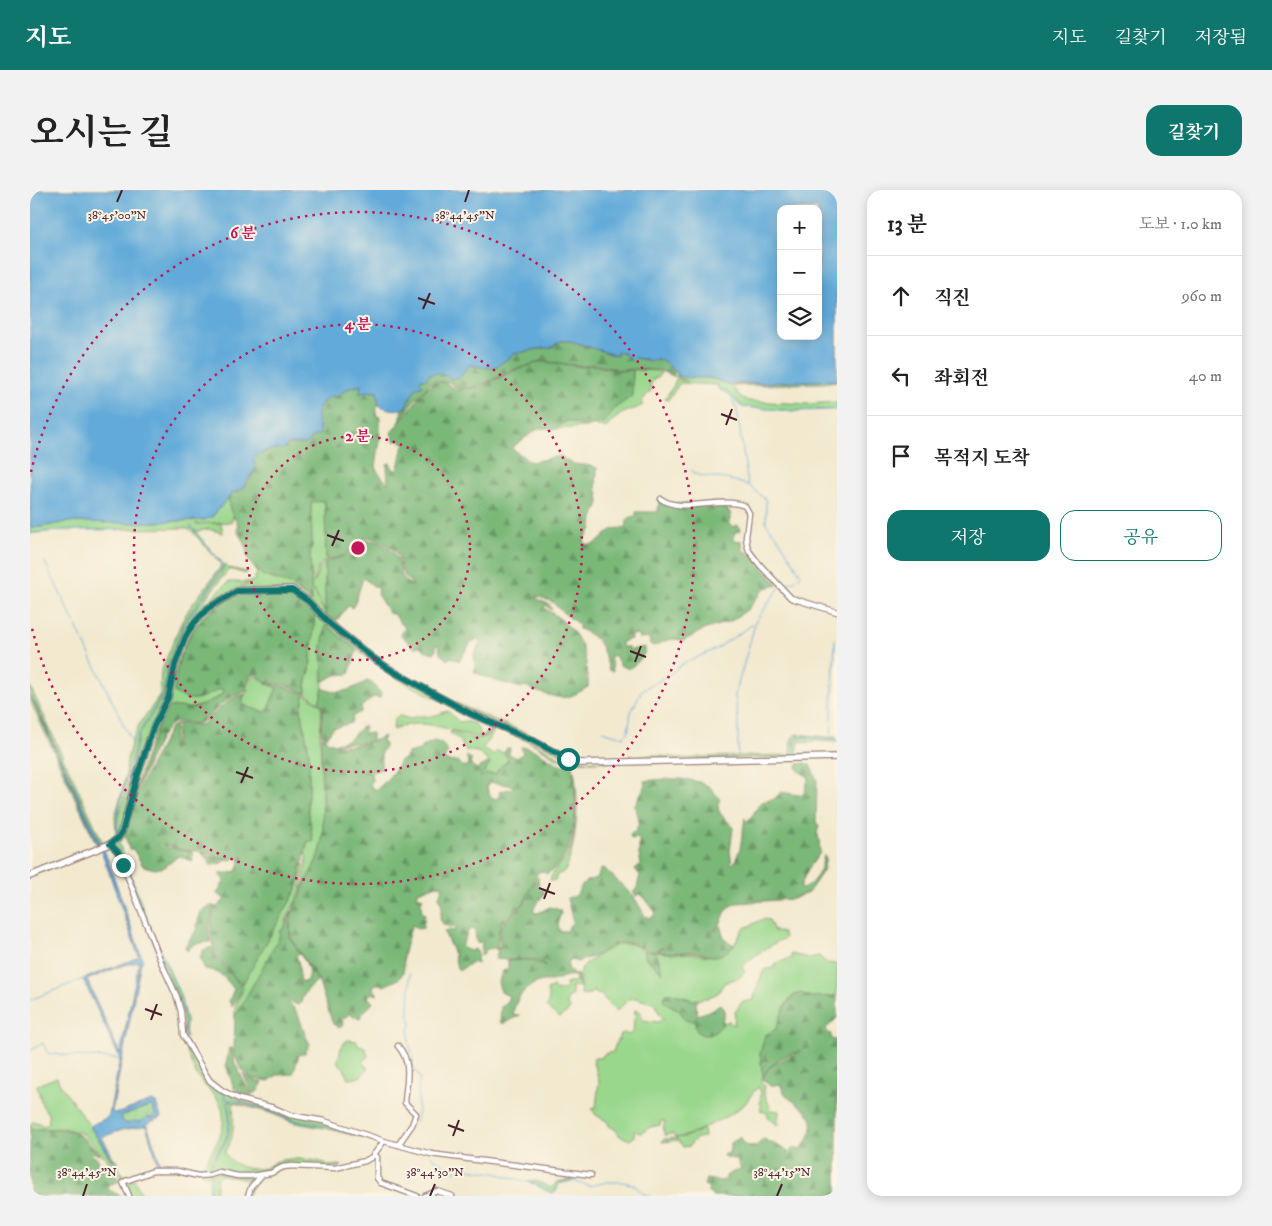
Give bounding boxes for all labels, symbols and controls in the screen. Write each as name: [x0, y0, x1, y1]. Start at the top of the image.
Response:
text: 지도: [25, 23, 71, 53]
text: 지도: [1052, 27, 1087, 49]
text: 길찾기: [1115, 27, 1167, 49]
text: 저장됨: [1195, 27, 1247, 49]
button: 길찾기: [1146, 105, 1242, 156]
text: 오시는 길: [30, 112, 173, 156]
map controls: [777, 205, 822, 340]
button: +: [777, 205, 822, 250]
text: 38°45'00"N: [88, 208, 147, 223]
text: 38°44'45"N: [435, 208, 495, 223]
text: 13 분: [887, 212, 927, 238]
text: 도보 · 1.0 km: [1139, 214, 1222, 234]
text: 6 분: [230, 224, 256, 243]
button: −: [777, 250, 822, 295]
icon: ahead: [887, 282, 915, 310]
text: 960 m: [1182, 286, 1222, 306]
text: 직진: [934, 287, 971, 310]
button: layers: [777, 295, 822, 340]
text: 4 분: [344, 315, 371, 334]
icon: left: [887, 362, 915, 390]
text: 40 m: [1189, 366, 1222, 386]
text: 좌회전: [934, 367, 989, 390]
text: 2 분: [345, 427, 371, 446]
icon: arrive: [887, 442, 915, 470]
text: 목적지 도착: [934, 447, 1030, 470]
button: 저장: [887, 510, 1050, 561]
button: 공유: [1060, 510, 1222, 561]
centre of rings: [349, 539, 367, 557]
route start: [557, 748, 580, 771]
route end: [112, 854, 135, 877]
text: 38°44'45"N: [57, 1165, 117, 1180]
text: 38°44'30"N: [406, 1165, 464, 1180]
text: 38°44'15"N: [753, 1165, 811, 1180]

